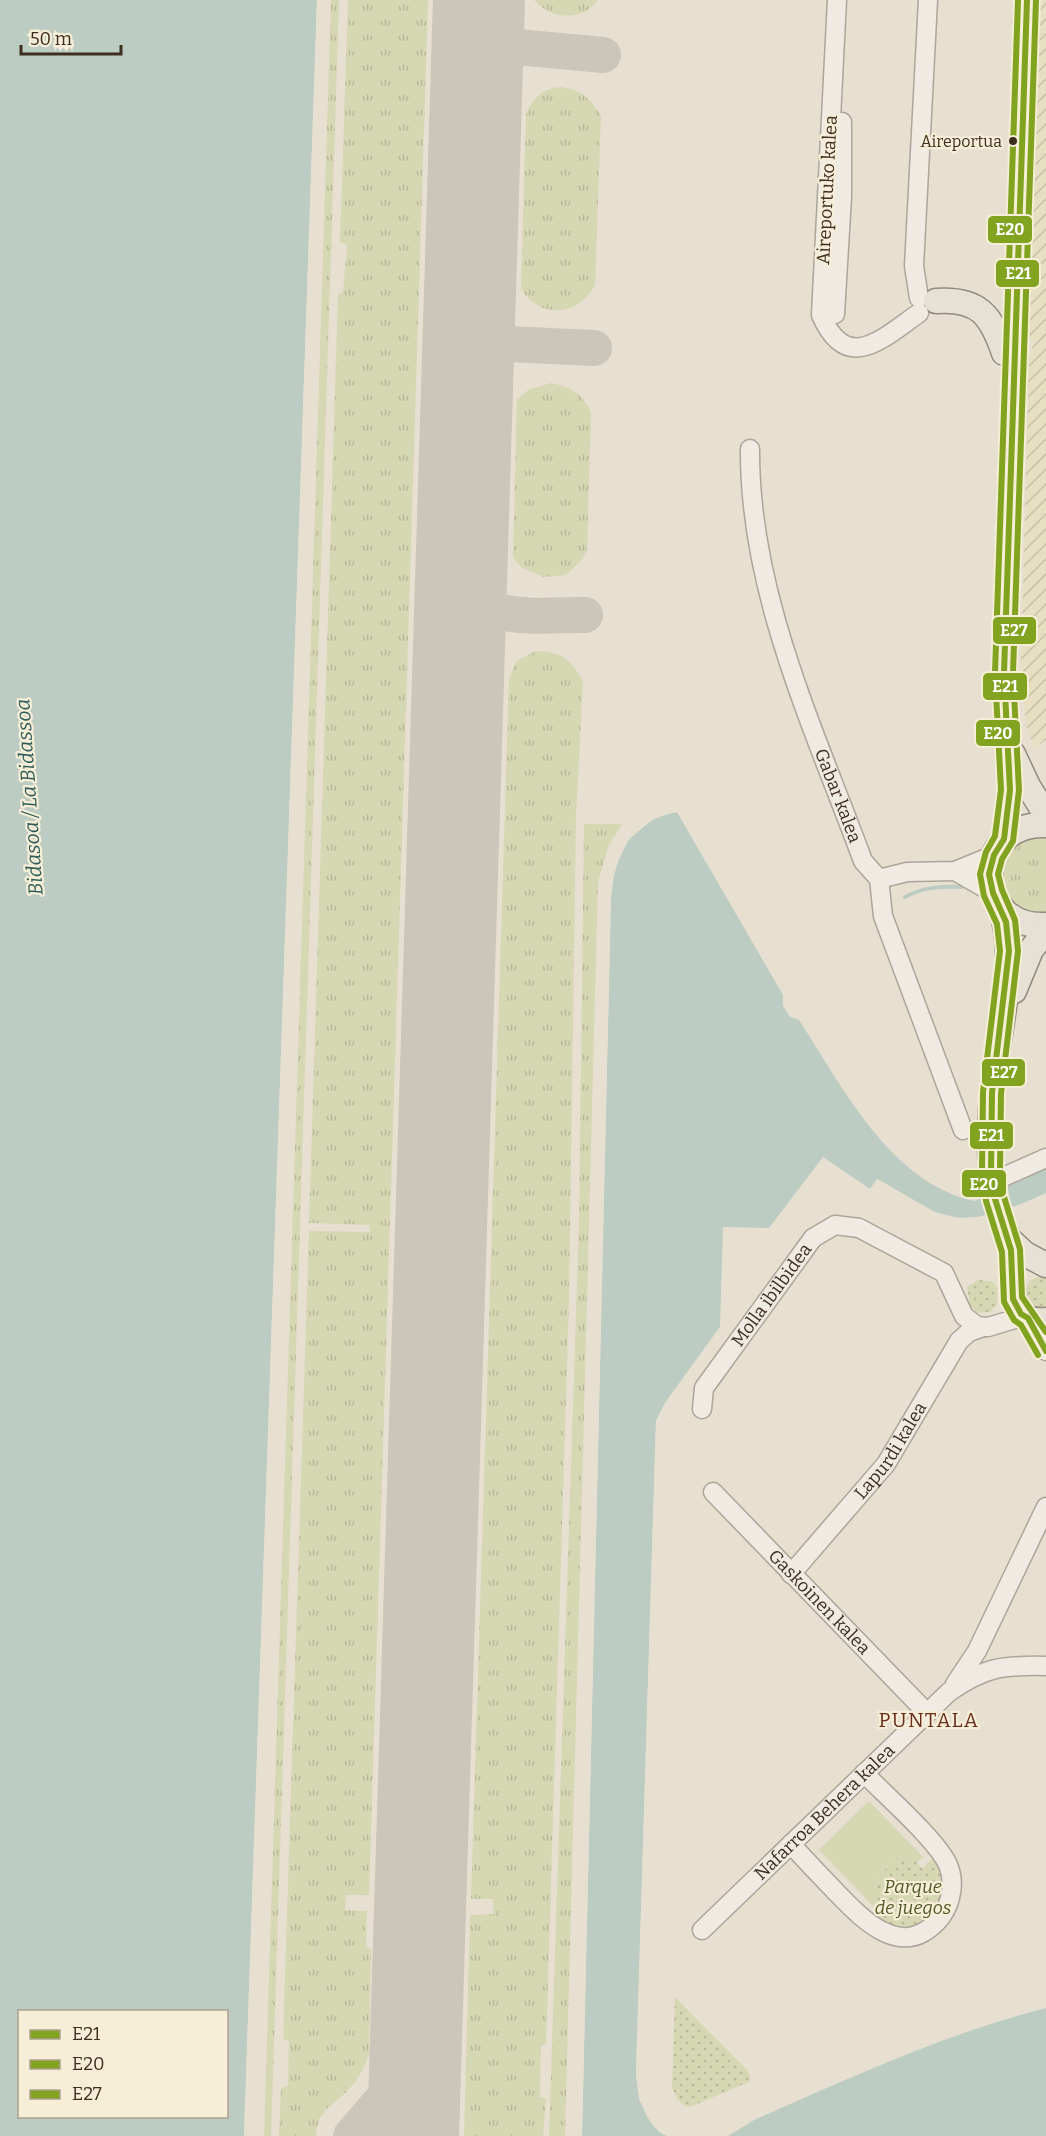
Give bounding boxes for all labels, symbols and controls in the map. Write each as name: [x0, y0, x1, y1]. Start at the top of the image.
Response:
scale bar: [21, 18, 122, 56]
text: 50 m: [30, 28, 72, 50]
street label: Aireportuko kalea: [812, 114, 842, 265]
place label: Aireportua: [920, 132, 1002, 151]
marker: Aireportua: [1007, 135, 1019, 147]
line badge: E20: [987, 215, 1033, 244]
text: E20: [996, 220, 1024, 239]
line badge: E21: [995, 259, 1040, 288]
text: E21: [1005, 264, 1031, 283]
line badge: E27: [992, 616, 1037, 645]
text: E27: [1000, 621, 1028, 640]
line badge: E21: [982, 672, 1028, 701]
text: E21: [992, 677, 1018, 696]
water label: Bidasoa / La Bidassoa: [10, 698, 48, 896]
line badge: E20: [975, 719, 1021, 747]
text: E20: [984, 724, 1012, 743]
street label: Gabar kalea: [810, 745, 866, 846]
line badge: E27: [981, 1058, 1026, 1087]
text: E27: [990, 1063, 1018, 1082]
line badge: E21: [969, 1121, 1014, 1150]
text: E21: [978, 1126, 1004, 1145]
line badge: E20: [961, 1169, 1007, 1198]
text: E20: [970, 1175, 998, 1194]
street label: Molla ibilbidea: [727, 1239, 816, 1351]
street label: Lapurdi kalea: [850, 1398, 931, 1504]
street label: Gaskoinen kalea: [764, 1545, 875, 1659]
district label: PUNTALA: [879, 1708, 979, 1732]
street label: Nafarroa Behera kalea: [750, 1739, 899, 1885]
park label: Parque de juegos: [875, 1876, 952, 1919]
legend: [18, 2010, 228, 2118]
text: E21: [72, 2023, 101, 2045]
text: E20: [72, 2053, 105, 2075]
text: E27: [72, 2083, 102, 2105]

